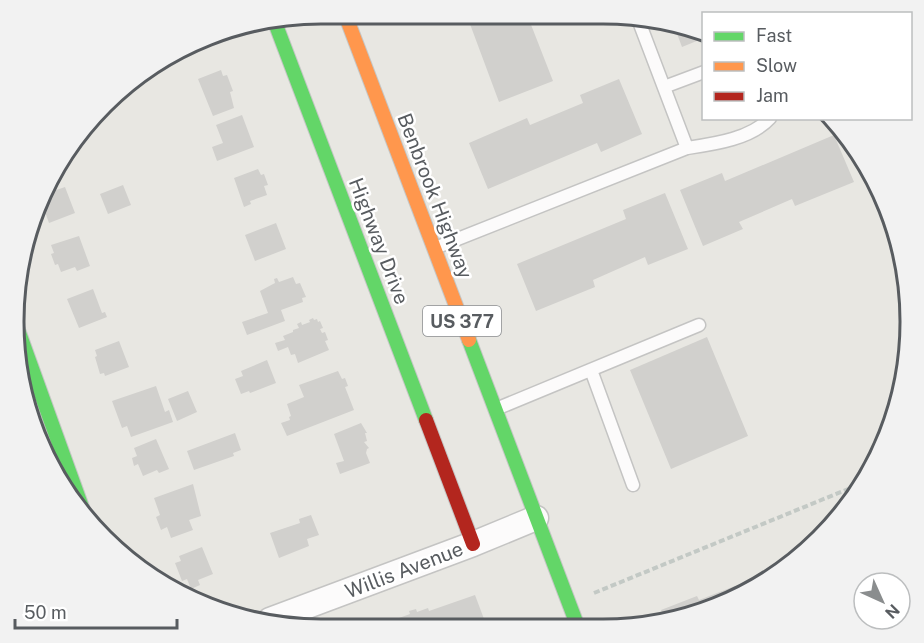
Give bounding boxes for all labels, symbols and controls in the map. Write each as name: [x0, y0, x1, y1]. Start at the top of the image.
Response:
legend: [702, 12, 912, 120]
text: Fast: [756, 25, 792, 46]
text: Slow: [756, 55, 797, 76]
text: Jam: [756, 85, 789, 106]
street label: Benbrook Highway: [392, 110, 478, 282]
street label: Highway Drive: [344, 174, 414, 308]
road number: US 377: [423, 306, 501, 336]
street label: Willis Avenue: [342, 536, 466, 604]
north arrow: [852, 571, 912, 631]
scale bar: [15, 592, 177, 630]
text: N: [881, 600, 903, 622]
text: 50 m: [24, 602, 67, 623]

